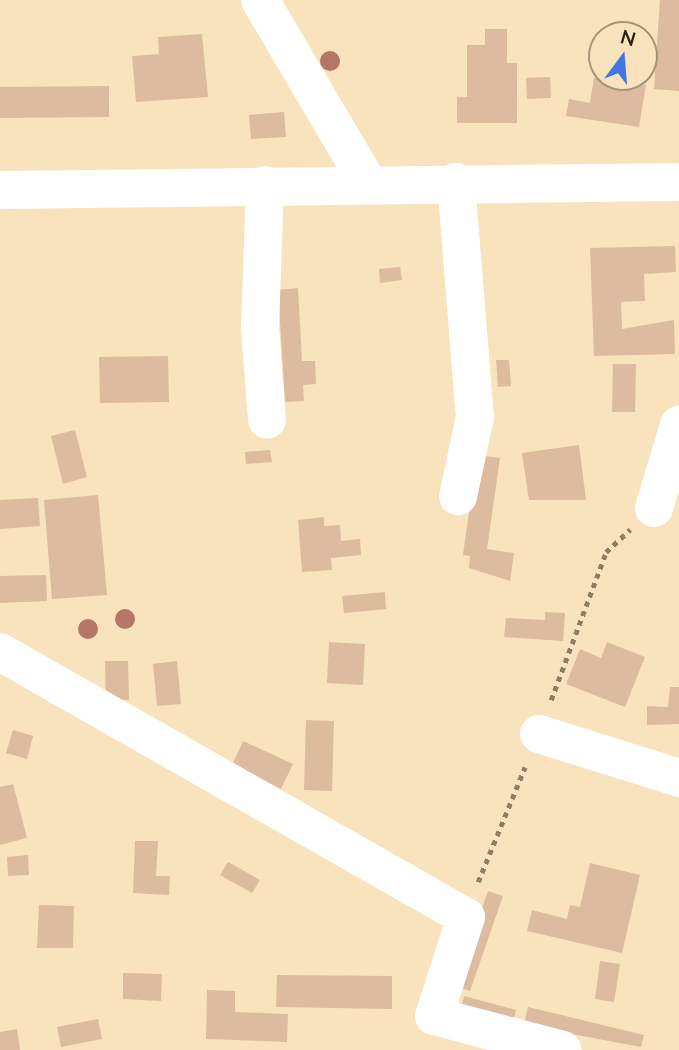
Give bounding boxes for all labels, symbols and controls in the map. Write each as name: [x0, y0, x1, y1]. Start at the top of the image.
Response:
north arrow: [588, 21, 658, 91]
text: N: [618, 24, 639, 50]

